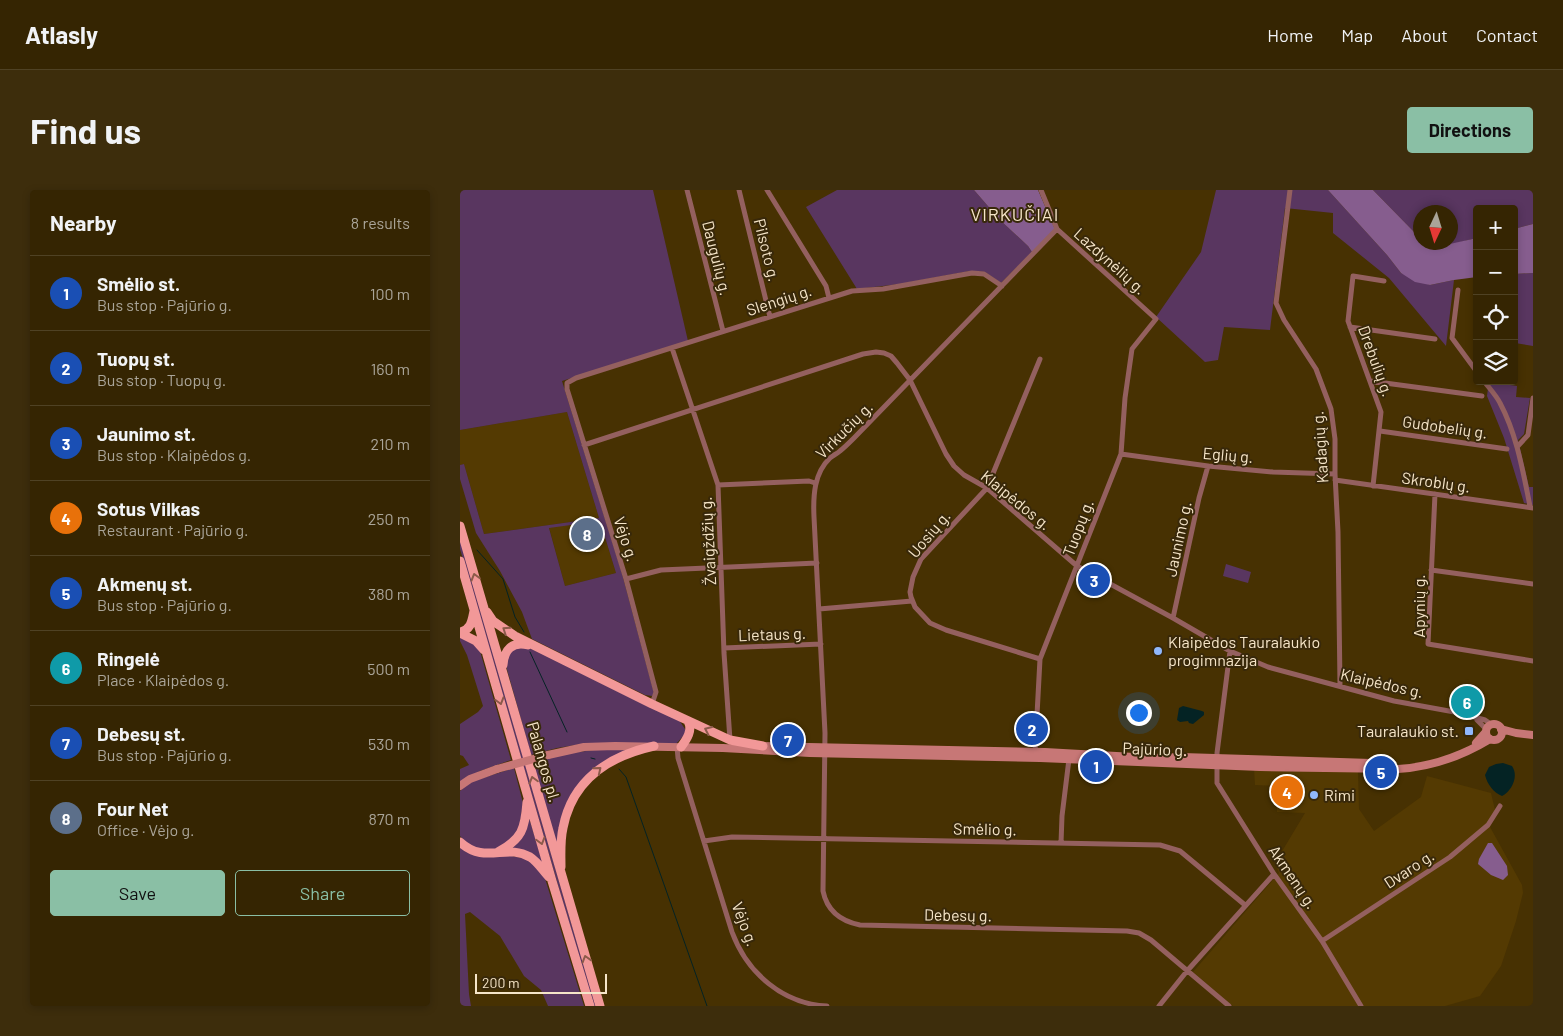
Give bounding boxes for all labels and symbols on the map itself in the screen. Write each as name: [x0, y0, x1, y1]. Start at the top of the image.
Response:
district label: VIRKUČIAI: [971, 203, 1059, 225]
north arrow: [1413, 205, 1458, 250]
street label: Pilsoto g.: [751, 216, 784, 283]
street label: Daugulių g.: [699, 219, 736, 297]
street label: Lazdynėlių g.: [1070, 223, 1150, 298]
street label: Slengių g.: [744, 280, 814, 319]
street label: Drebulių g.: [1355, 323, 1398, 399]
street label: Virkučių g.: [811, 397, 876, 462]
street label: Kadagių g.: [1308, 410, 1332, 484]
street label: Gudobelių g.: [1401, 411, 1489, 442]
street label: Eglių g.: [1202, 443, 1254, 466]
street label: Klaipėdos g.: [978, 466, 1055, 534]
street label: Skroblų g.: [1401, 467, 1472, 496]
street label: Žvaigždžių g.: [696, 496, 719, 586]
street label: Tuopų g.: [1058, 497, 1097, 559]
street label: Jaunimo g.: [1160, 499, 1195, 578]
street label: Uosių g.: [903, 506, 954, 561]
street label: Vėjo g.: [610, 514, 643, 564]
pin: 8: [571, 515, 603, 553]
pin: 3: [1078, 561, 1110, 599]
one-way arrow: [470, 573, 480, 582]
street label: Apynių g.: [1409, 574, 1428, 638]
street label: Lietaus g.: [738, 623, 806, 644]
one-way arrow: [502, 627, 512, 636]
place label: Klaipėdos Tauralaukio progimnazija: [1168, 632, 1320, 669]
marker: Klaipėdos Tauralaukio progimnazija: [1152, 645, 1164, 657]
street label: Klaipėdos g.: [1339, 664, 1425, 701]
pin: 6: [1451, 683, 1483, 721]
one-way arrow: [494, 696, 505, 705]
your location: [1126, 700, 1152, 726]
pin: 2: [1016, 710, 1048, 748]
street label: Palangos pl.: [524, 719, 565, 804]
pin: 7: [772, 721, 804, 759]
place label: Tauralaukio st.: [1357, 721, 1459, 740]
marker: Tauralaukio st.: [1463, 725, 1475, 737]
one-way arrow: [705, 727, 714, 737]
street label: Pajūrio g.: [1122, 738, 1188, 759]
pin: 1: [1080, 747, 1112, 785]
pin: 5: [1365, 753, 1397, 791]
one-way arrow: [593, 766, 602, 775]
pin: 4: [1271, 773, 1303, 811]
one-way arrow: [528, 775, 539, 784]
place label: Rimi: [1324, 785, 1355, 804]
marker: Rimi: [1308, 789, 1320, 801]
street label: Smėlio g.: [953, 818, 1017, 839]
one-way arrow: [535, 837, 545, 845]
street label: Akmenų g.: [1265, 841, 1322, 912]
street label: Dvaro g.: [1380, 845, 1437, 892]
street label: Vėjo g.: [728, 899, 763, 949]
street label: Debesų g.: [924, 904, 992, 925]
one-way arrow: [581, 956, 591, 964]
scale bar: [475, 971, 608, 994]

